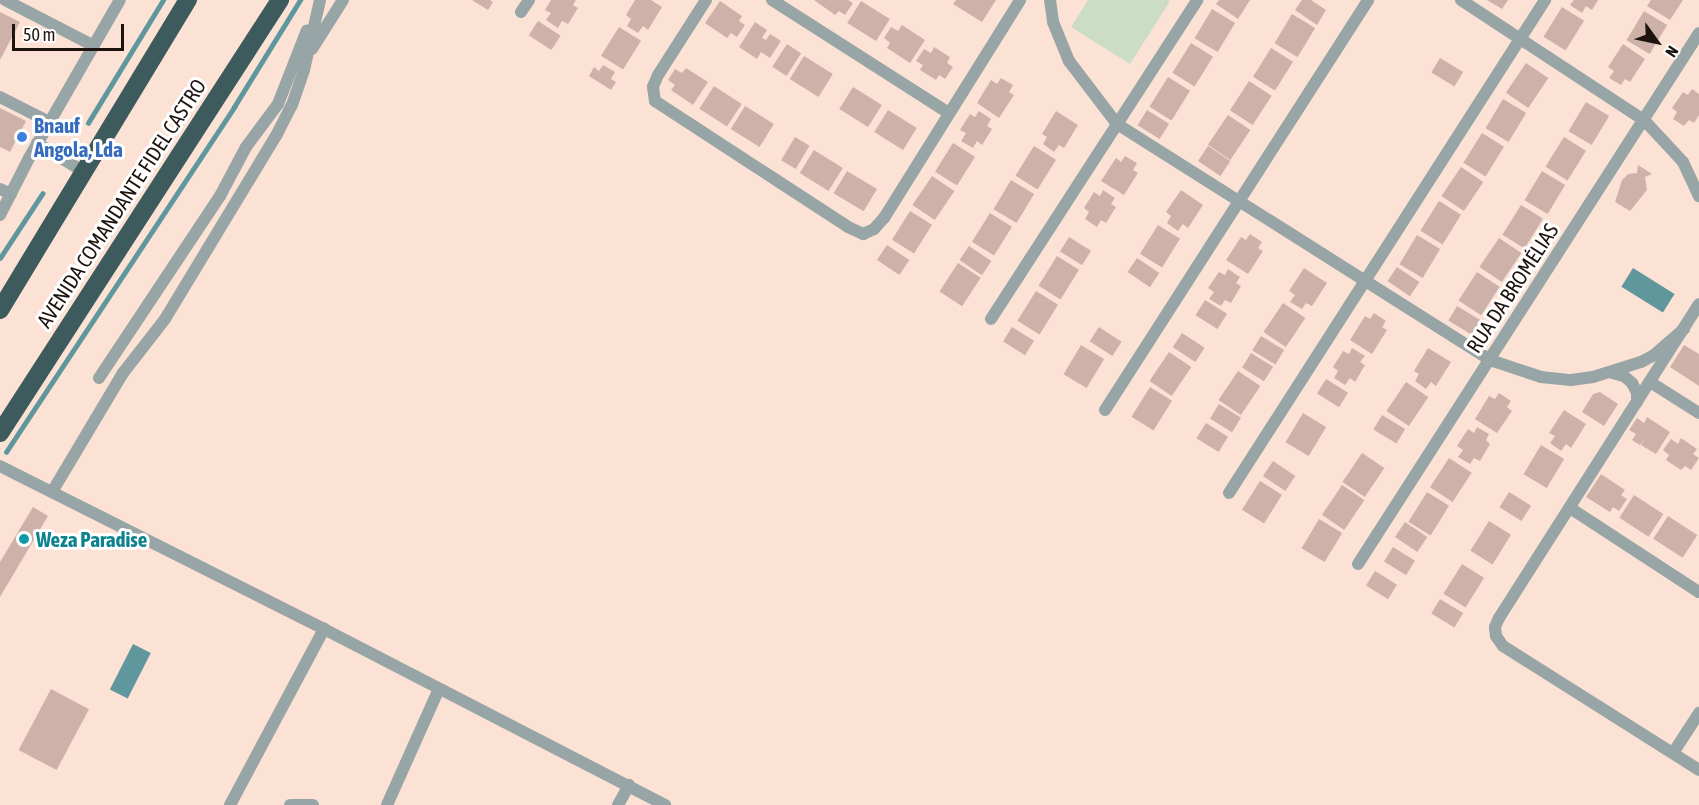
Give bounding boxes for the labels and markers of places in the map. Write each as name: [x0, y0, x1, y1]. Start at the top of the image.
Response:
place label: Bnauf Angola, Lda: [34, 112, 123, 162]
marker: Bnauf Angola, Lda: [15, 130, 29, 144]
place label: Weza Paradise: [36, 526, 147, 552]
marker: Weza Paradise: [17, 532, 31, 546]

